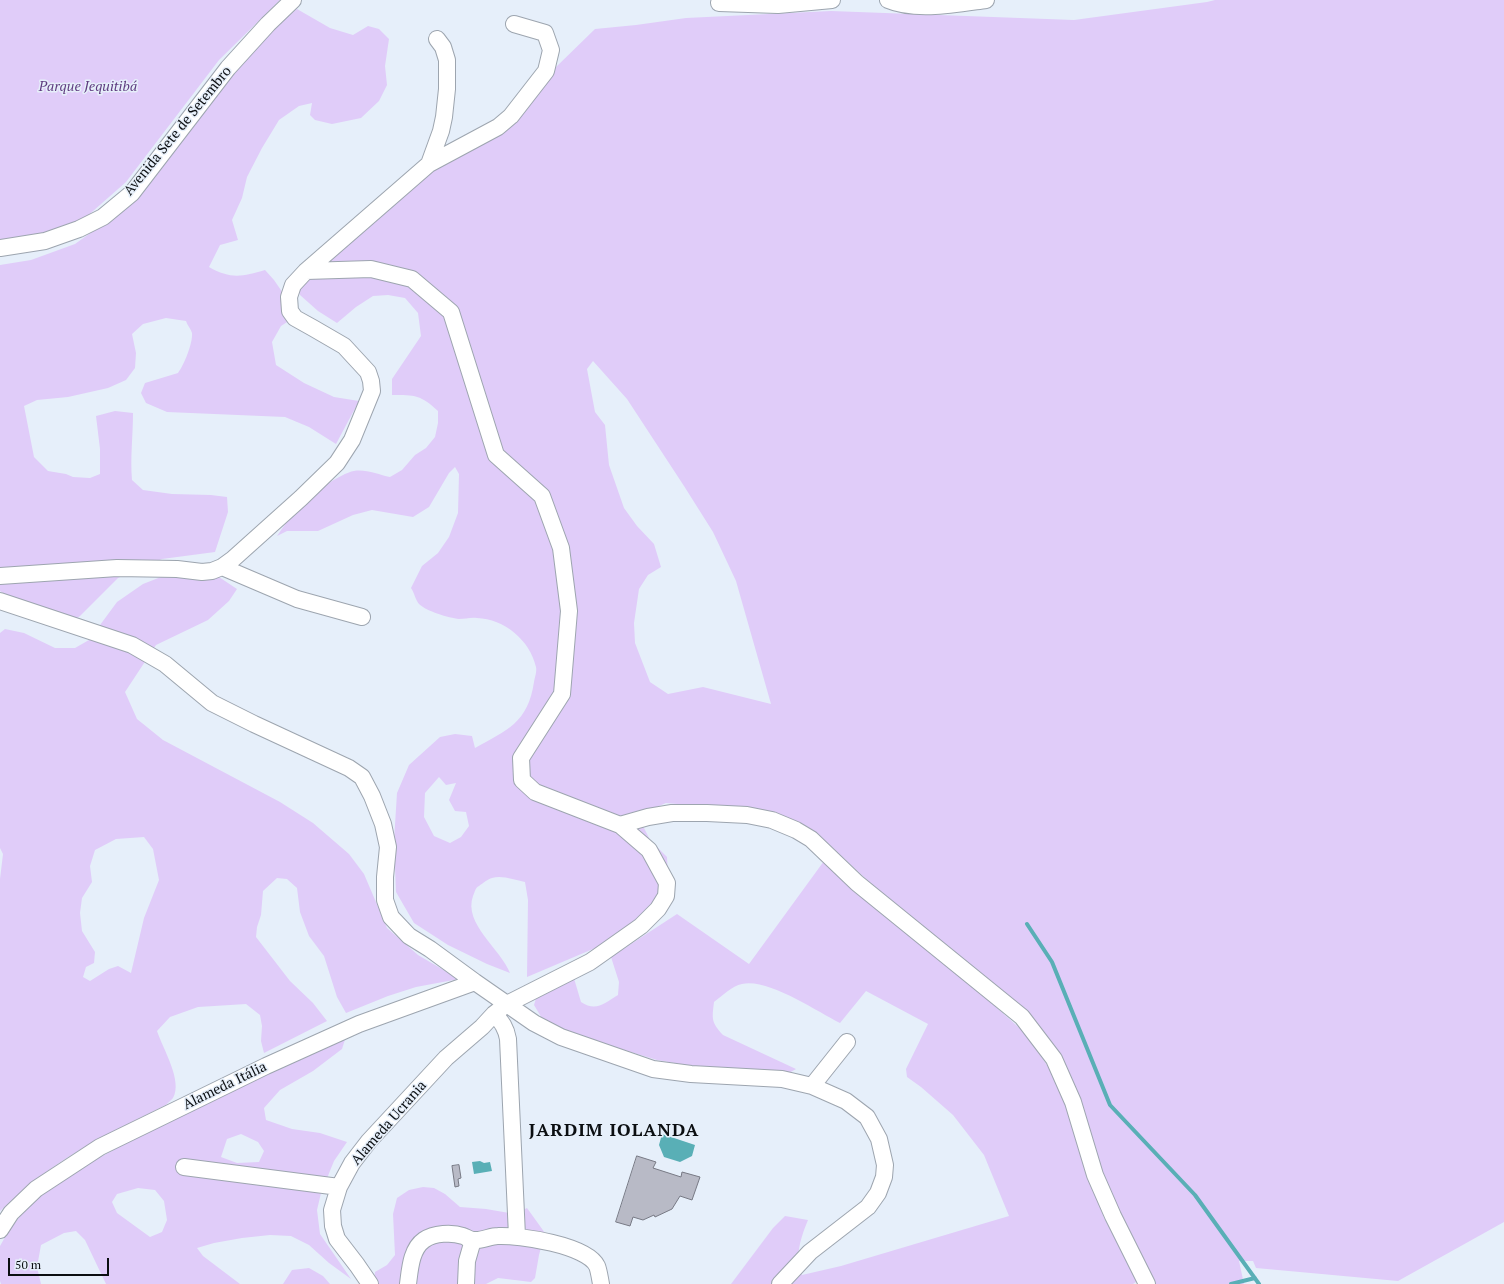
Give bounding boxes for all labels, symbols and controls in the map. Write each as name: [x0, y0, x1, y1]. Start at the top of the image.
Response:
street label: Avenida Sete de Setembro: [121, 63, 235, 199]
park label: Parque Jequitibá: [39, 79, 137, 95]
street label: Alameda Itália: [180, 1059, 270, 1113]
street label: Alameda Ucrania: [348, 1077, 430, 1169]
district label: JARDIM IOLANDA: [529, 1120, 699, 1142]
scale bar: [10, 1250, 111, 1276]
text: 50 m: [15, 1257, 41, 1272]

